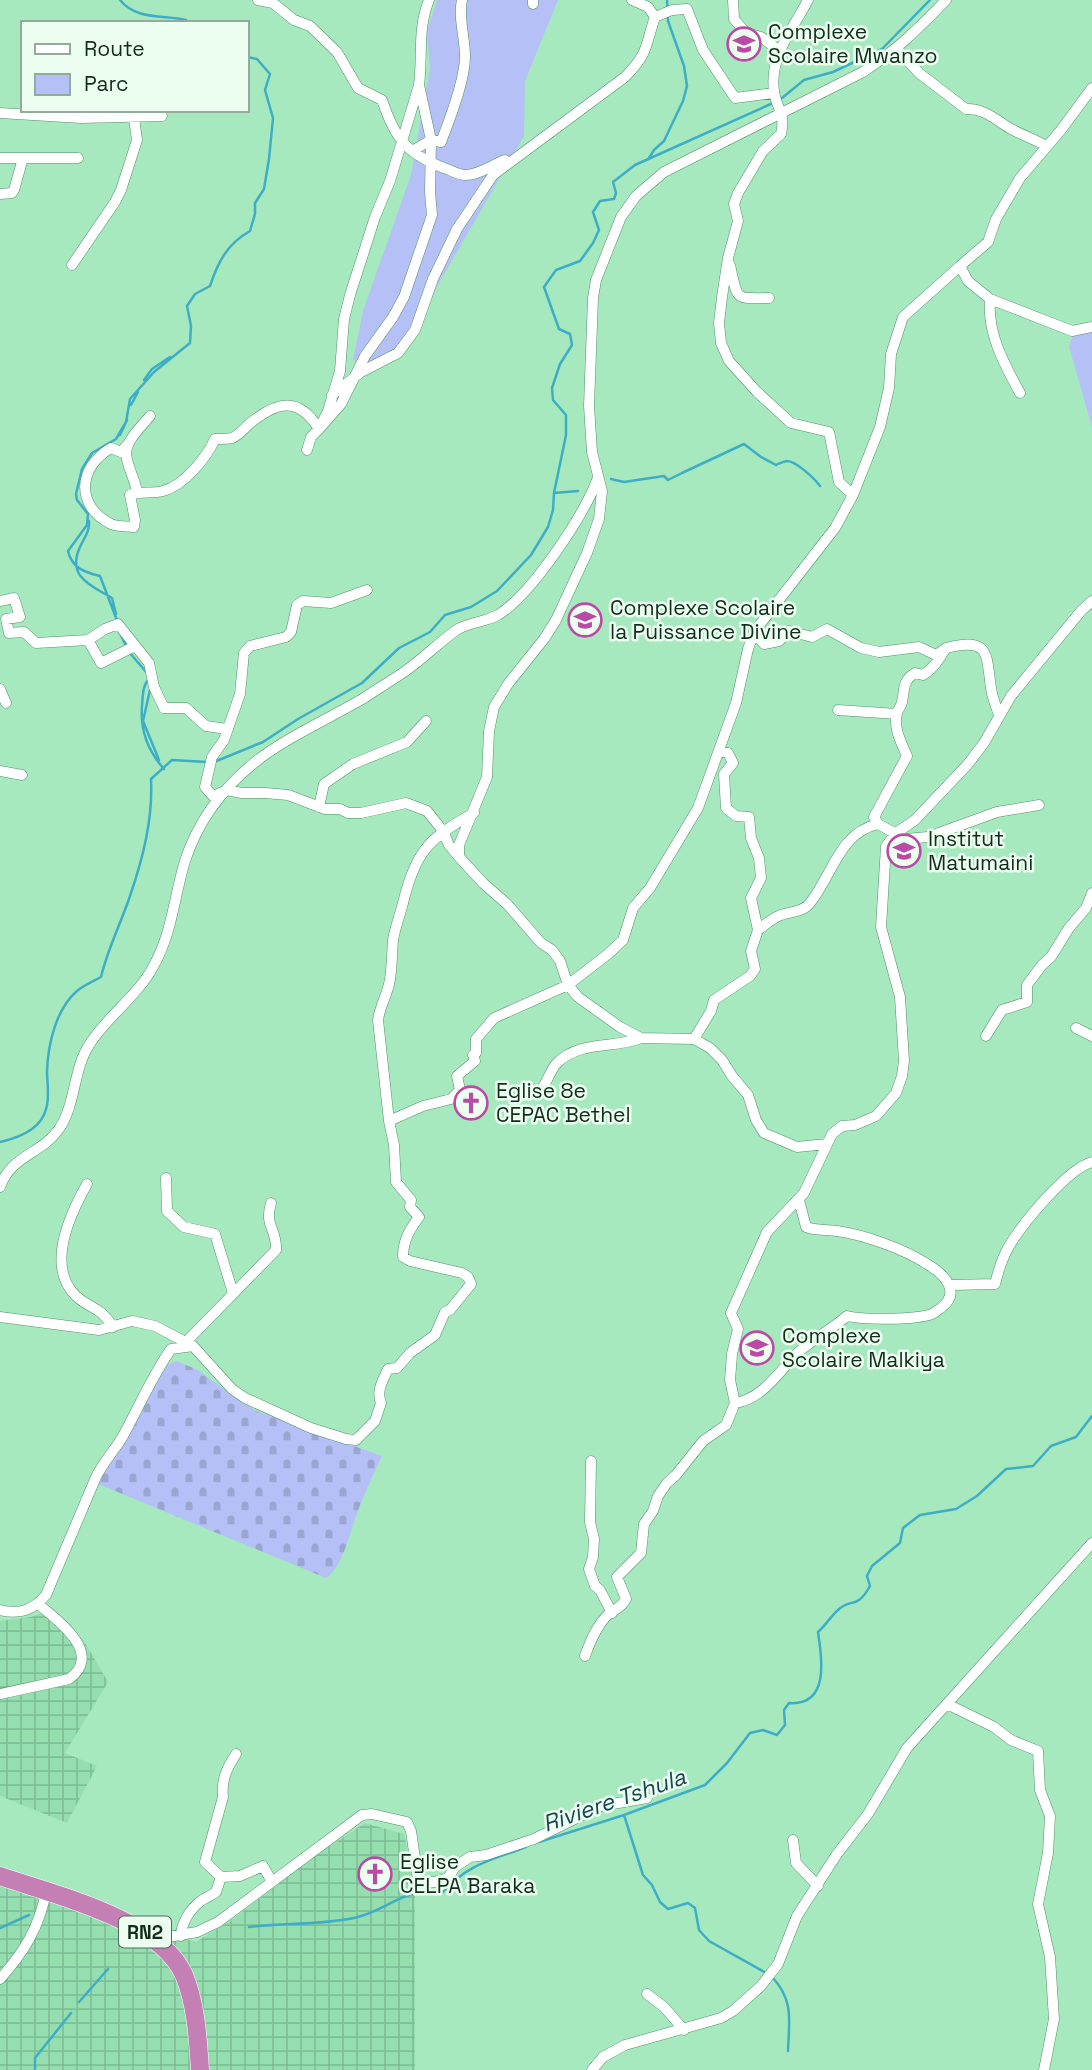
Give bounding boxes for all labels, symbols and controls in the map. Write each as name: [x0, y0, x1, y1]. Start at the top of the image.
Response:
place label: Complexe Scolaire Mwanzo: [768, 18, 937, 69]
legend: [21, 21, 248, 112]
school or university icon: Complexe Scolaire Mwanzo: [725, 25, 763, 63]
text: Route: [84, 35, 145, 62]
text: Parc: [84, 70, 129, 97]
place label: Complexe Scolaire la Puissance Divine: [610, 594, 801, 645]
school or university icon: Complexe Scolaire la Puissance Divine: [566, 601, 604, 639]
place label: Institut Matumaini: [928, 825, 1033, 876]
school or university icon: Institut Matumaini: [885, 832, 923, 870]
place label: Eglise 8e CEPAC Bethel: [496, 1077, 631, 1128]
church icon: Eglise 8e CEPAC Bethel: [452, 1084, 490, 1122]
place label: Complexe Scolaire Malkiya: [782, 1322, 945, 1373]
school or university icon: Complexe Scolaire Malkiya: [738, 1329, 776, 1367]
water label: Riviere Tshula: [538, 1761, 690, 1839]
place label: Eglise CELPA Baraka: [400, 1848, 535, 1899]
church icon: Eglise CELPA Baraka: [356, 1855, 394, 1893]
road number: RN2: [119, 1916, 171, 1948]

